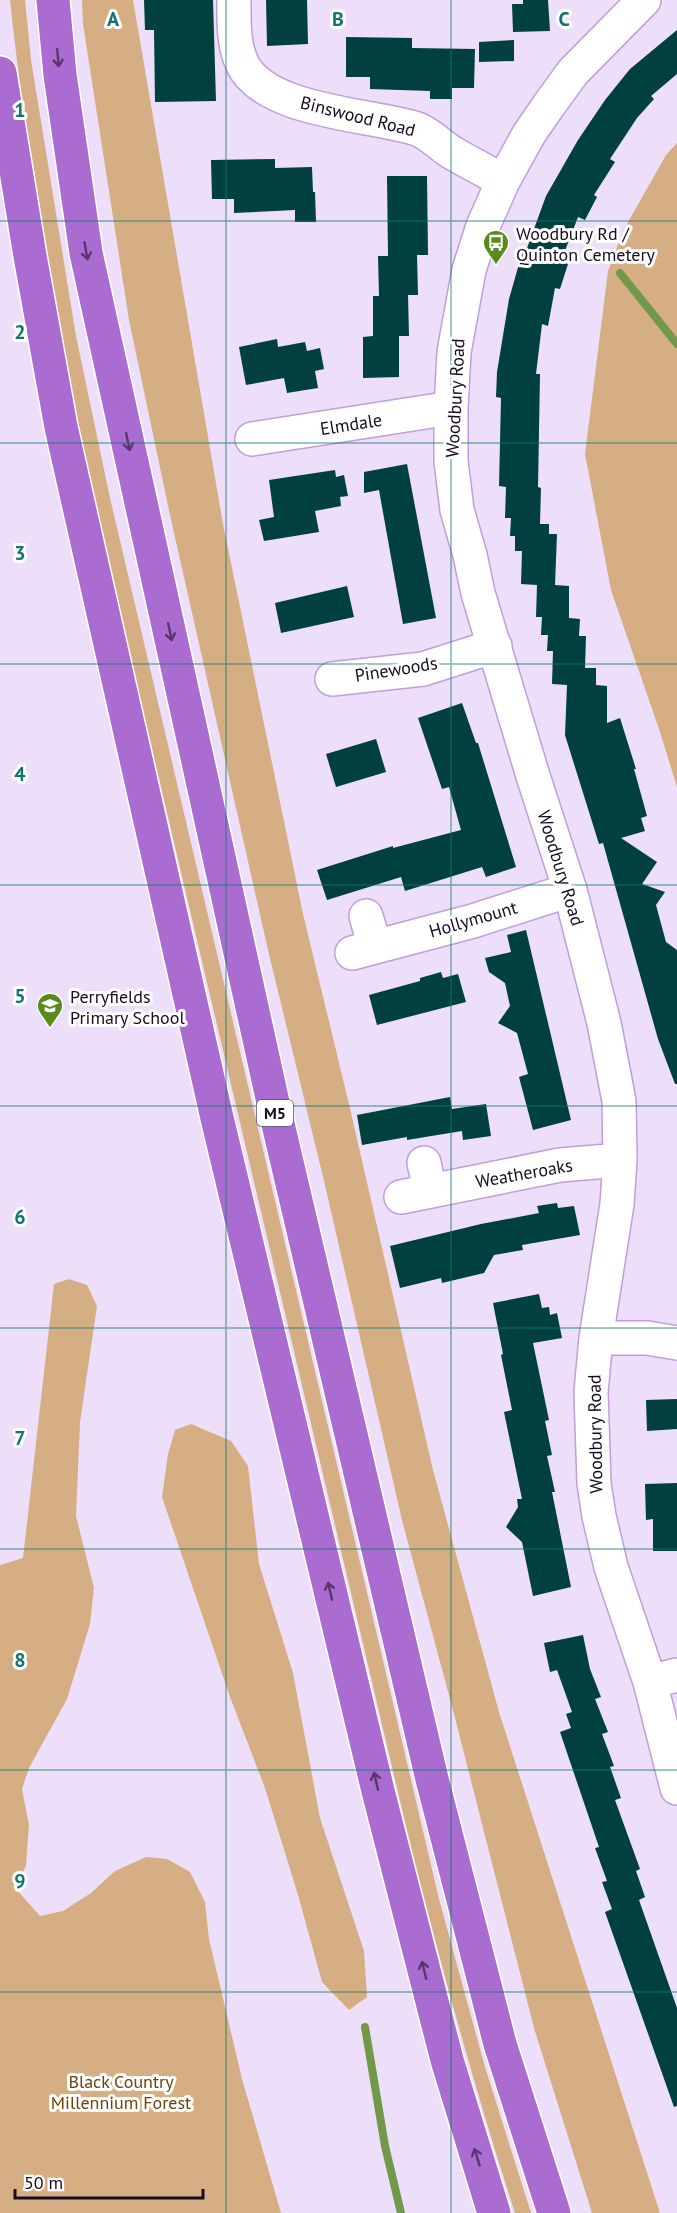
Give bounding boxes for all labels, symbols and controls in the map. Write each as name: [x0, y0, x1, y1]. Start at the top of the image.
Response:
text: A: [107, 6, 120, 32]
text: B: [332, 6, 344, 32]
text: C: [558, 6, 570, 32]
one-way arrow: [53, 48, 64, 68]
street label: Binswood Road: [298, 91, 418, 141]
text: 1: [14, 97, 26, 123]
place label: Woodbury Rd / Quinton Cemetery: [516, 222, 656, 266]
bus stop icon: Woodbury Rd / Quinton Cemetery: [481, 228, 511, 266]
one-way arrow: [81, 241, 92, 261]
text: 2: [14, 319, 26, 345]
street label: Woodbury Road: [440, 338, 470, 458]
street label: Elmdale: [318, 408, 384, 440]
one-way arrow: [122, 432, 134, 451]
text: 3: [14, 540, 26, 566]
one-way arrow: [164, 622, 176, 641]
street label: Pinewoods: [353, 651, 439, 687]
text: 4: [14, 761, 26, 787]
street label: Woodbury Road: [533, 808, 589, 928]
street label: Hollymount: [426, 895, 520, 943]
text: 5: [14, 983, 26, 1009]
place label: Perryfields Primary School: [70, 985, 185, 1029]
school or university icon: Perryfields Primary School: [35, 991, 65, 1029]
road number: M5: [257, 1100, 293, 1126]
street label: Weatheroaks: [474, 1153, 574, 1193]
text: 6: [14, 1204, 26, 1230]
street label: Woodbury Road: [582, 1374, 608, 1494]
text: 7: [14, 1425, 26, 1451]
one-way arrow: [324, 1582, 336, 1601]
text: 8: [14, 1647, 26, 1673]
one-way arrow: [369, 1771, 381, 1790]
text: 9: [14, 1868, 26, 1894]
one-way arrow: [417, 1960, 429, 1979]
park label: Black Country Millennium Forest: [51, 2070, 191, 2114]
one-way arrow: [470, 2148, 481, 2167]
scale bar: [15, 2162, 202, 2200]
text: 50 m: [24, 2171, 63, 2194]

